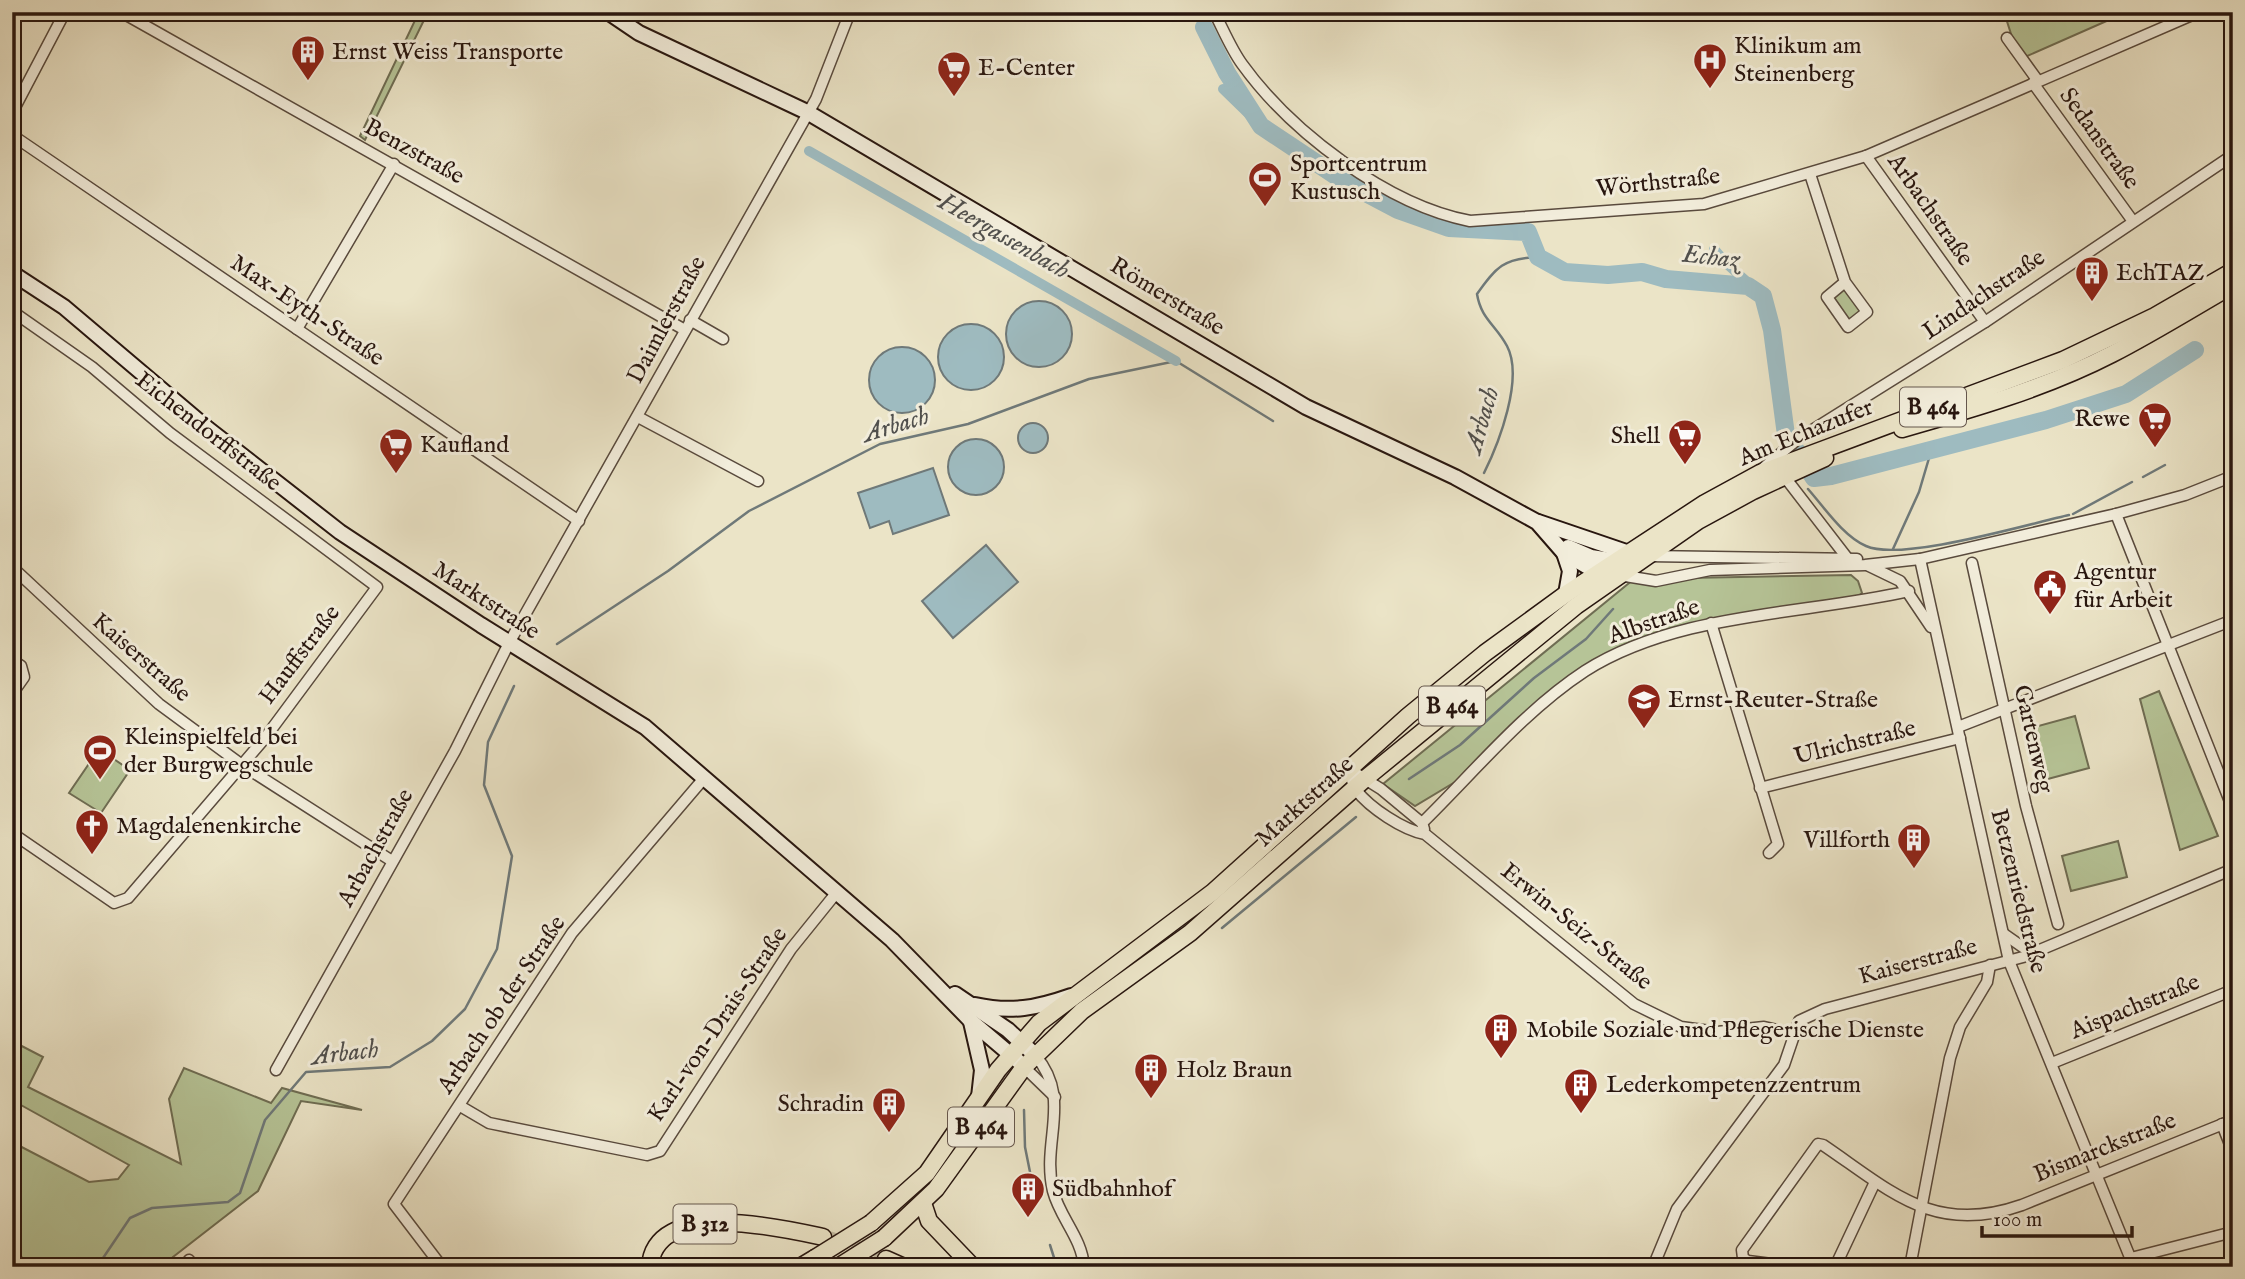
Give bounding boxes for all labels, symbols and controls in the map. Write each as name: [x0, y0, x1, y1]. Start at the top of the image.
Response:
place label: Klinikum am Steinenberg: [1734, 31, 1862, 90]
building icon: Ernst Weiss Transporte: [289, 33, 327, 82]
place label: Ernst Weiss Transporte: [332, 37, 563, 68]
hospital icon: Klinikum am Steinenberg: [1691, 41, 1729, 90]
supermarket icon: E-Center: [935, 49, 973, 98]
place label: E-Center: [978, 53, 1075, 84]
street label: Sedanstraße: [2052, 82, 2146, 196]
street label: Benzstraße: [358, 112, 470, 192]
street label: Arbachstraße: [1879, 147, 1980, 272]
place label: Sportcentrum Kustusch: [1290, 149, 1427, 208]
sports icon: Sportcentrum Kustusch: [1246, 159, 1284, 208]
street label: Wörthstraße: [1594, 161, 1722, 205]
water label: Heergassenbach: [931, 185, 1075, 288]
water label: Echaz: [1680, 237, 1745, 277]
street label: Lindachstraße: [1917, 243, 2051, 347]
street label: Max-Eyth-Straße: [224, 248, 390, 374]
street label: Daimlerstraße: [620, 251, 714, 389]
street label: Römerstraße: [1104, 251, 1230, 343]
building icon: EchTAZ: [2073, 254, 2111, 303]
place label: EchTAZ: [2116, 258, 2204, 289]
street label: Eichendorffstraße: [128, 365, 288, 499]
water label: Arbach: [1456, 383, 1507, 460]
road number: B 464: [1900, 388, 1966, 426]
street label: Am Echazufer: [1733, 392, 1878, 474]
water label: Arbach: [856, 399, 933, 451]
supermarket icon: Rewe: [2136, 400, 2174, 449]
place label: Rewe: [2074, 404, 2130, 435]
supermarket icon: Shell: [1666, 417, 1704, 466]
place label: Shell: [1611, 421, 1660, 452]
supermarket icon: Kaufland: [377, 426, 415, 475]
place label: Kaufland: [420, 430, 509, 461]
street label: Marktstraße: [426, 555, 546, 647]
place label: Agentur für Arbeit: [2073, 557, 2173, 616]
public building icon: Agentur für Arbeit: [2031, 567, 2069, 616]
street label: Albstraße: [1603, 592, 1704, 652]
street label: Hauffstraße: [252, 599, 348, 711]
street label: Kaiserstraße: [85, 606, 197, 710]
school or university icon: Ernst-Reuter-Straße: [1625, 681, 1663, 730]
street label: Gartenweg: [2006, 682, 2061, 797]
place label: Ernst-Reuter-Straße: [1668, 685, 1878, 716]
road number: B 464: [1419, 686, 1485, 726]
street label: Ulrichstraße: [1791, 713, 1919, 773]
place label: Kleinspielfeld bei der Burgwegschule: [124, 722, 313, 781]
sports icon: Kleinspielfeld bei der Burgwegschule: [81, 732, 119, 781]
street label: Marktstraße: [1249, 750, 1361, 854]
street label: Arbachstraße: [330, 783, 421, 913]
street label: Betzenriedstraße: [1983, 806, 2053, 976]
church icon: Magdalenenkirche: [73, 807, 111, 856]
place label: Magdalenenkirche: [116, 811, 301, 842]
building icon: Villforth: [1895, 821, 1933, 870]
place label: Villforth: [1802, 825, 1890, 856]
street label: Erwin-Seiz-Straße: [1494, 856, 1658, 998]
street label: Arbach ob der Straße: [430, 910, 573, 1101]
street label: Karl-von-Drais-Straße: [641, 921, 795, 1129]
street label: Kaiserstraße: [1855, 931, 1981, 993]
street label: Aispachstraße: [2065, 967, 2204, 1047]
building icon: Mobile Soziale und Pflegerische Dienste: [1482, 1011, 1520, 1060]
place label: Mobile Soziale und Pflegerische Dienste: [1526, 1015, 1924, 1046]
water label: Arbach: [307, 1033, 380, 1074]
building icon: Holz Braun: [1132, 1051, 1170, 1100]
place label: Holz Braun: [1176, 1055, 1293, 1086]
building icon: Lederkompetenzzentrum: [1562, 1066, 1600, 1115]
place label: Lederkompetenzzentrum: [1606, 1070, 1861, 1101]
building icon: Schradin: [870, 1085, 908, 1134]
place label: Schradin: [777, 1089, 864, 1120]
street label: Bismarckstraße: [2029, 1105, 2181, 1191]
road number: B 464: [948, 1108, 1014, 1146]
building icon: Südbahnhof: [1009, 1170, 1047, 1219]
place label: Südbahnhof: [1052, 1174, 1177, 1205]
scale bar: [1982, 1195, 2133, 1239]
road number: B 312: [674, 1204, 736, 1244]
text: 100 m: [1993, 1207, 2042, 1234]

